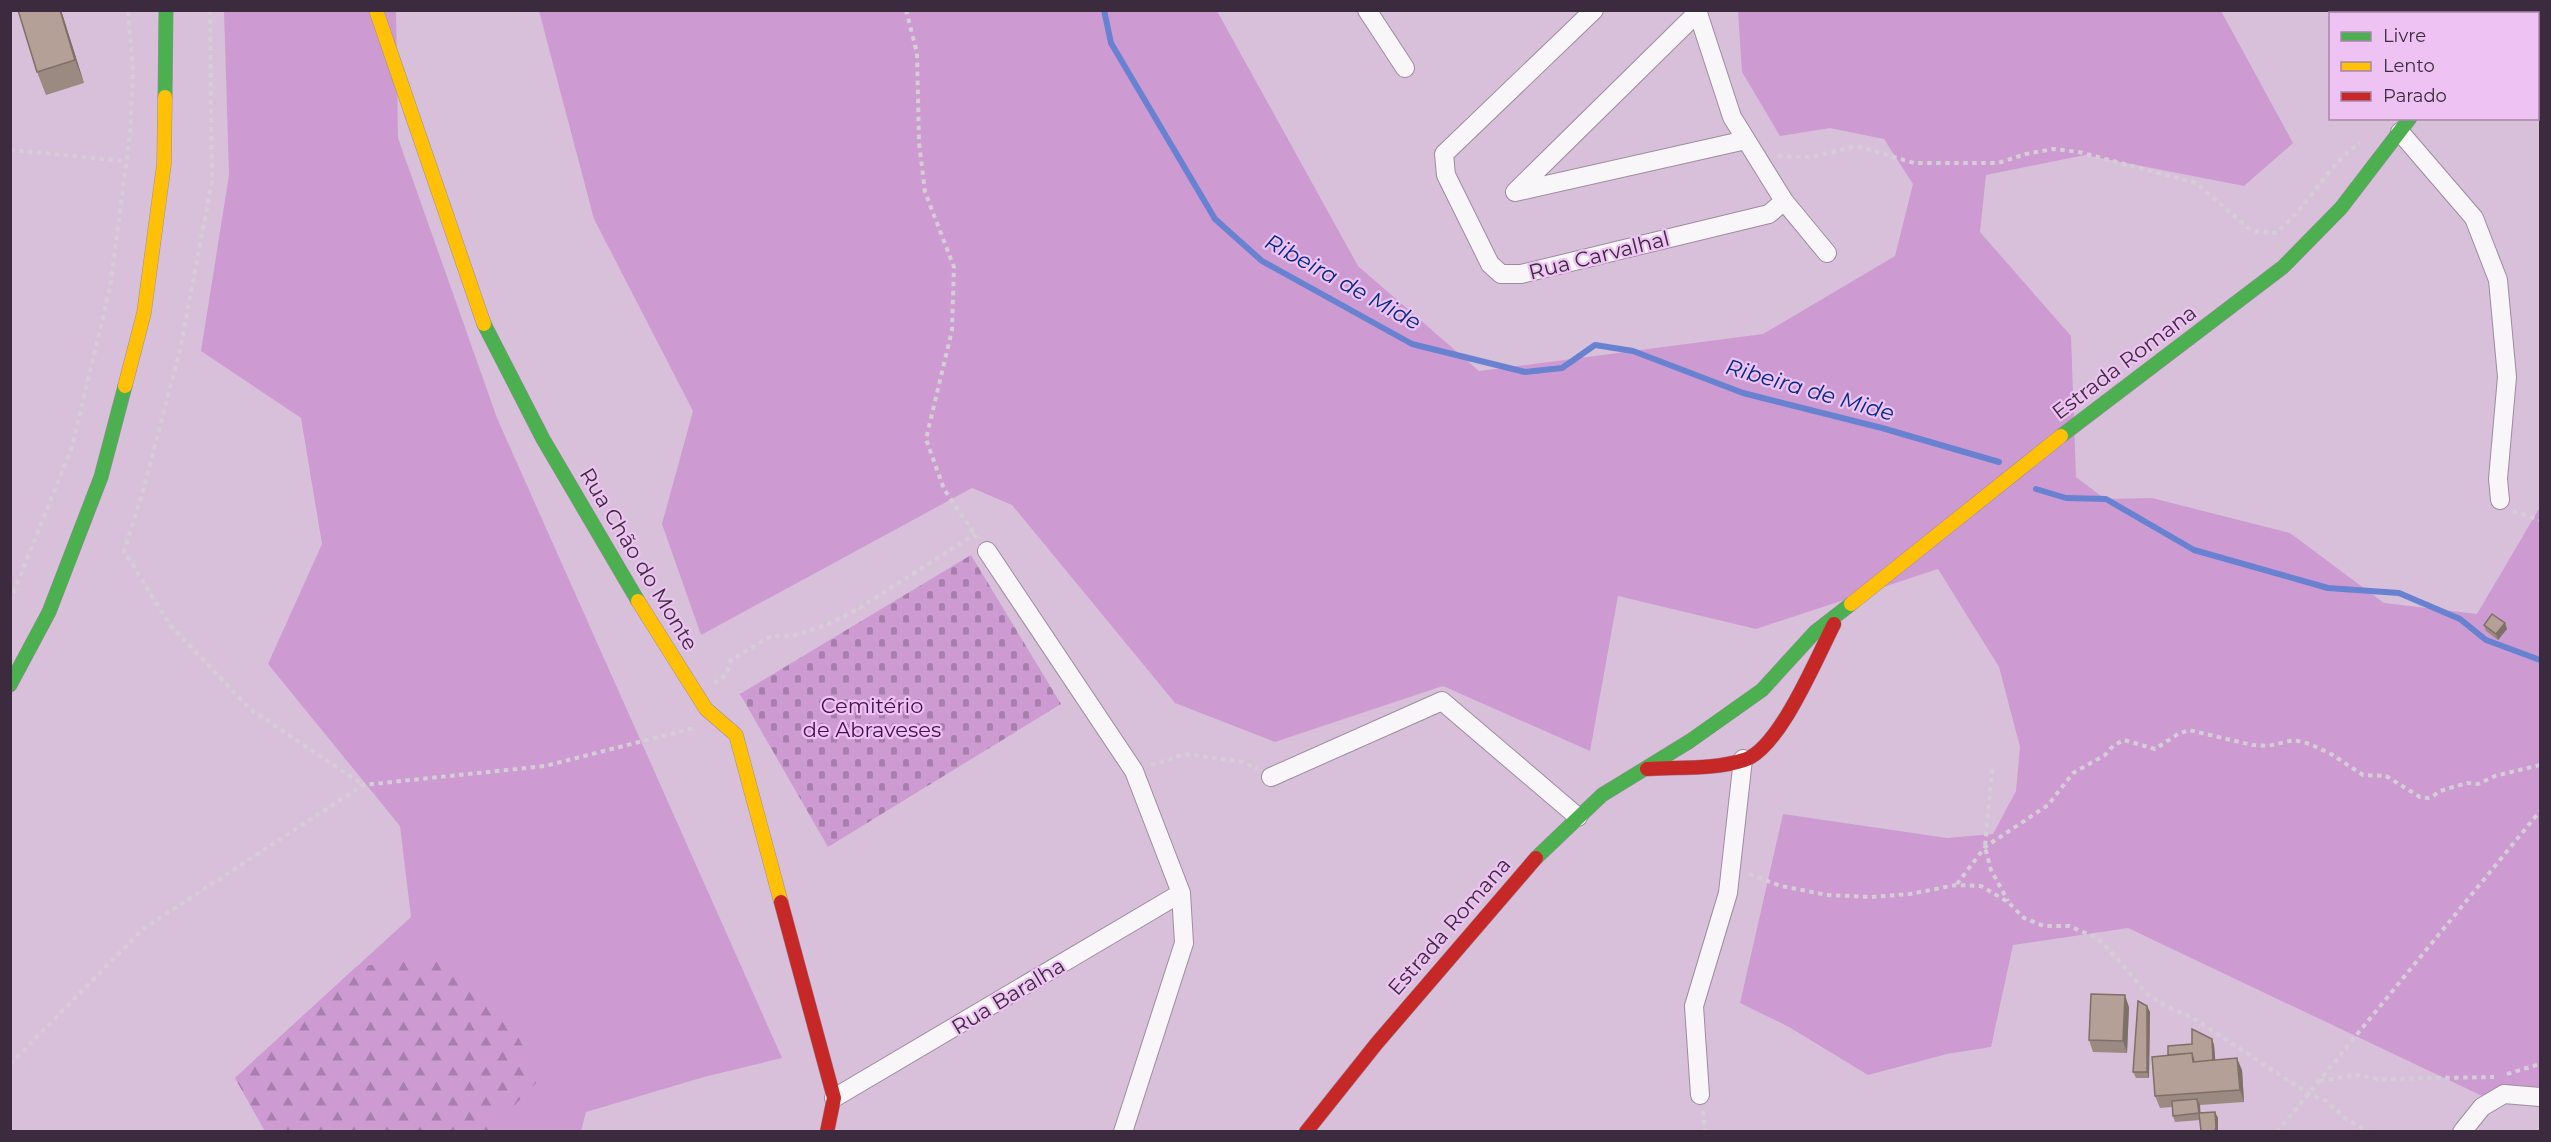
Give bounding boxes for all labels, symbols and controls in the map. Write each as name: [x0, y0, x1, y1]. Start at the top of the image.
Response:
legend: [2329, 12, 2539, 120]
text: Livre: [2383, 25, 2426, 47]
text: Lento: [2383, 55, 2435, 77]
text: Parado: [2383, 85, 2447, 107]
street label: Rua Carvalhal: [1526, 225, 1672, 285]
water label: Ribeira de Mide: [1260, 228, 1426, 336]
street label: Estrada Romana: [2047, 300, 2201, 424]
water label: Ribeira de Mide: [1723, 353, 1897, 427]
street label: Rua Chão do Monte: [575, 463, 703, 655]
park label: Cemitério de Abraveses: [803, 693, 941, 742]
street label: Estrada Romana: [1382, 852, 1516, 1000]
street label: Rua Baralha: [947, 952, 1069, 1040]

